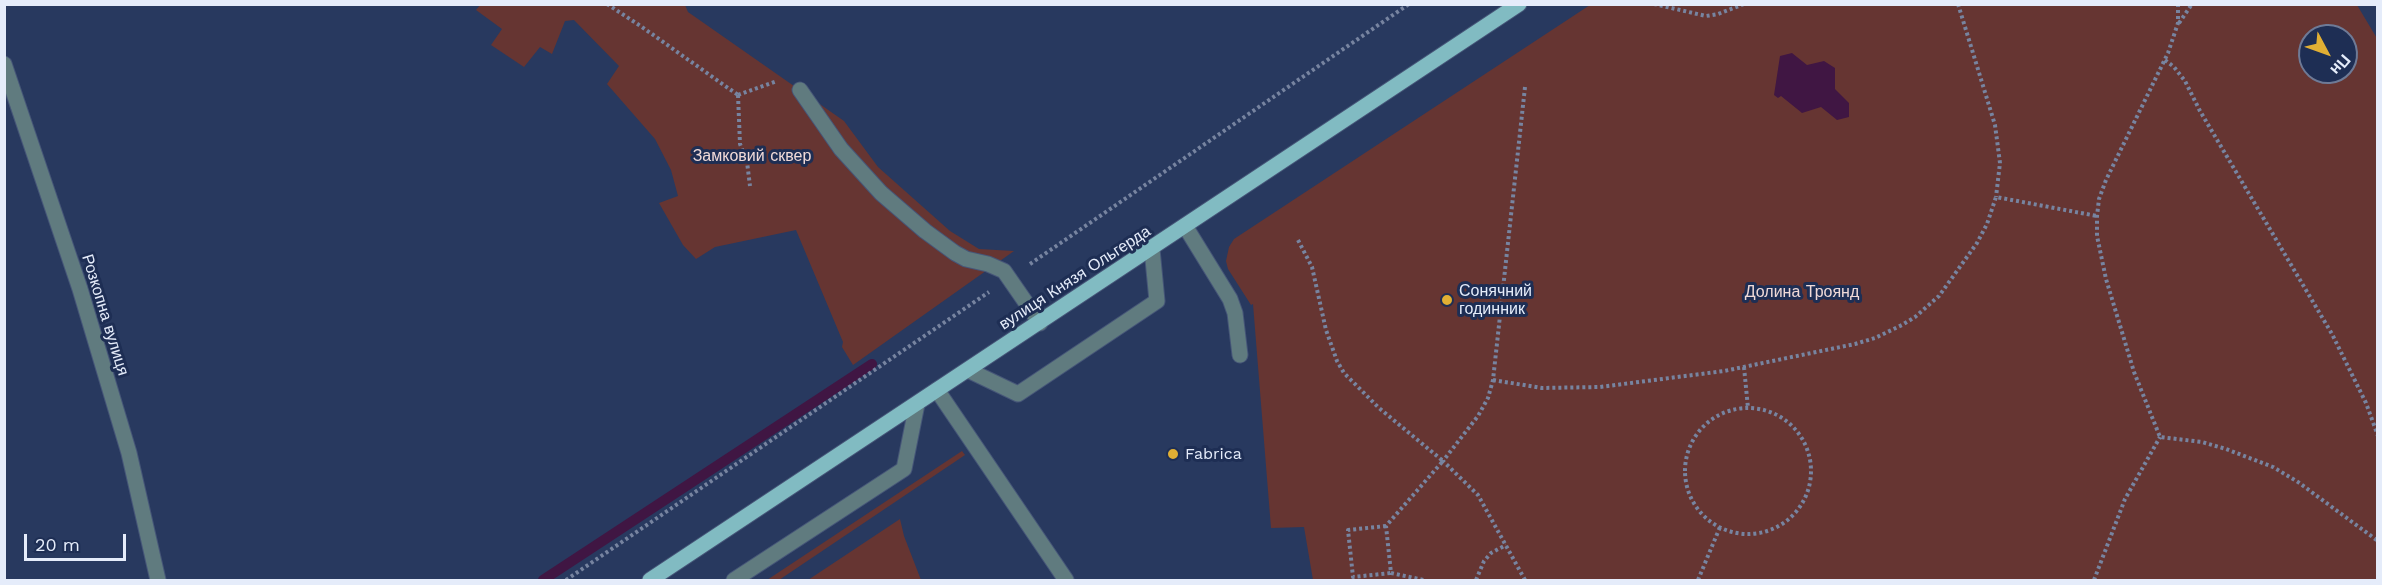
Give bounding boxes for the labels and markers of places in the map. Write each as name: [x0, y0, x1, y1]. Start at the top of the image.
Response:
place label: Сонячний годинник: [1459, 281, 1532, 319]
marker: Сонячний годинник: [1440, 293, 1454, 307]
place label: Fabrica: [1185, 444, 1242, 464]
marker: Fabrica: [1166, 447, 1180, 461]

